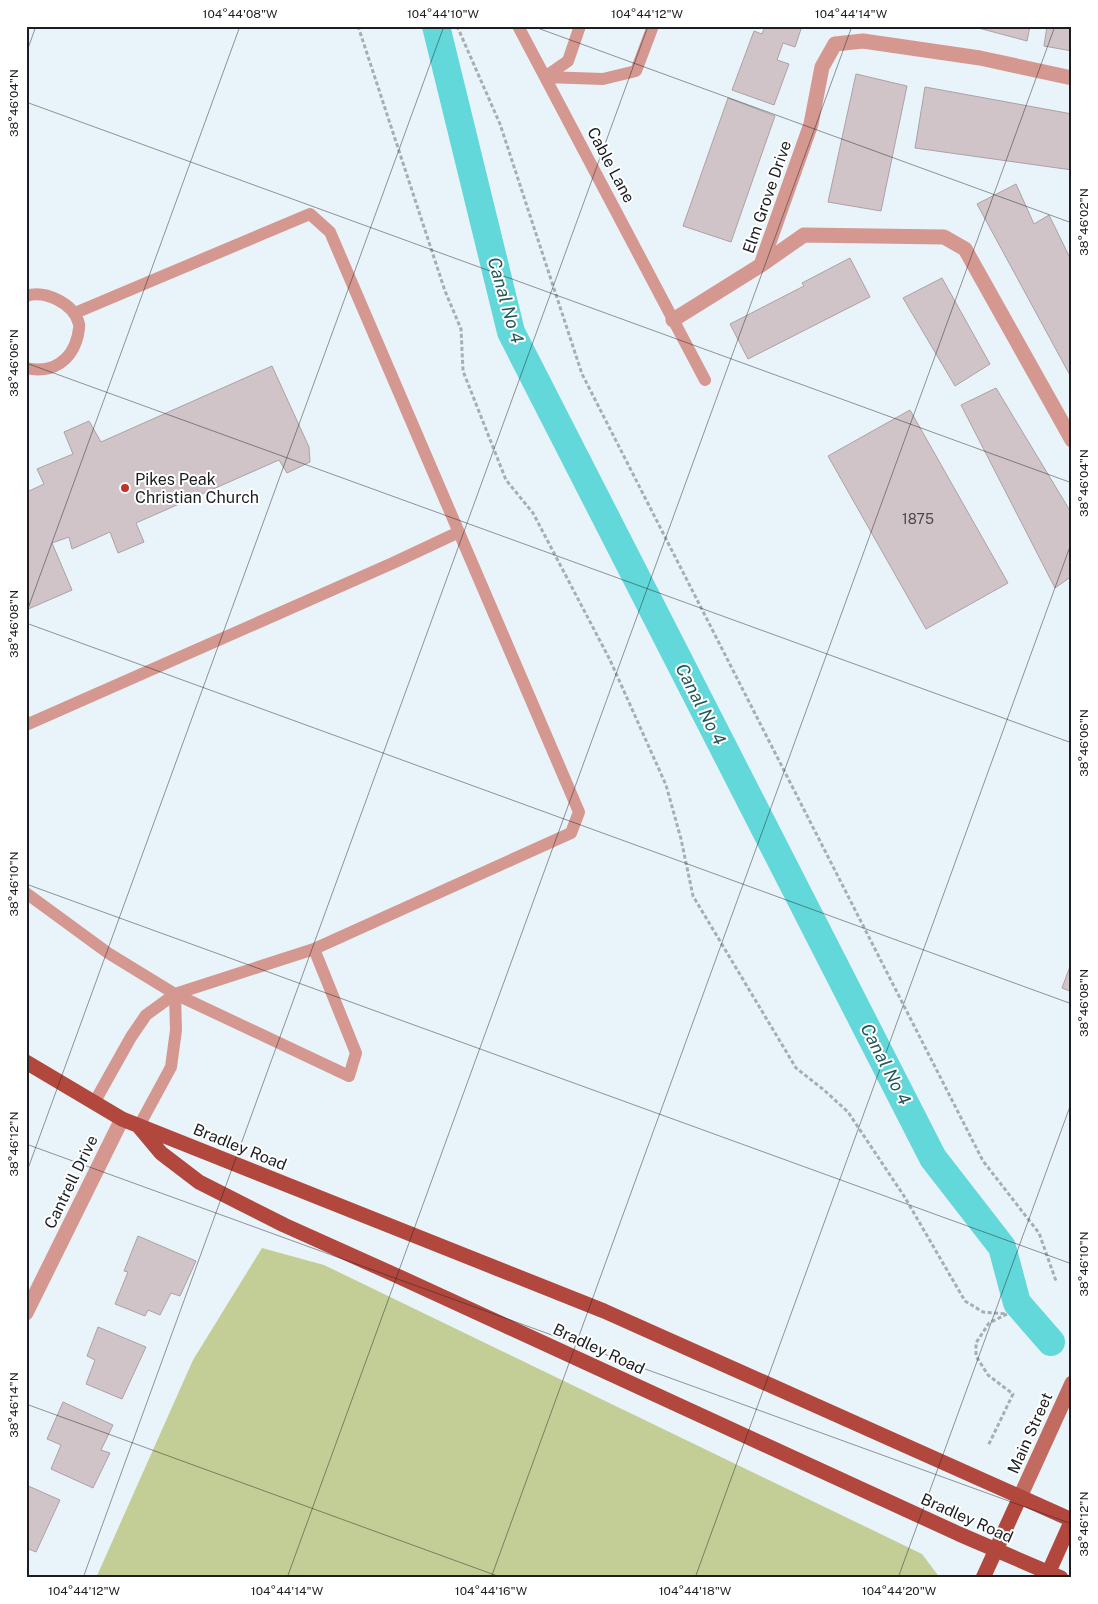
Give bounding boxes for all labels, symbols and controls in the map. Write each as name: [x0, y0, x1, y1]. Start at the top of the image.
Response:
text: 104°44'08"W: [203, 7, 278, 21]
text: 104°44'10"W: [407, 7, 480, 21]
text: 104°44'12"W: [611, 7, 684, 21]
text: 104°44'14"W: [815, 7, 888, 21]
text: 38°46'04"N: [7, 69, 21, 137]
street label: Cable Lane: [583, 124, 639, 206]
street label: Elm Grove Drive: [739, 138, 795, 256]
text: 38°46'02"N: [1077, 188, 1091, 256]
water label: Canal No 4: [484, 255, 528, 346]
text: 38°46'06"N: [7, 329, 21, 397]
text: 38°46'04"N: [1077, 449, 1091, 517]
place label: Pikes Peak Christian Church: [135, 470, 259, 507]
marker: Pikes Peak Christian Church: [119, 482, 131, 494]
house number: 1875: [902, 511, 934, 527]
text: 38°46'08"N: [7, 590, 21, 658]
water label: Canal No 4: [672, 660, 731, 748]
text: 38°46'06"N: [1077, 709, 1091, 777]
text: 38°46'10"N: [7, 851, 21, 917]
text: 38°46'08"N: [1077, 969, 1091, 1037]
water label: Canal No 4: [857, 1020, 916, 1108]
text: 38°46'12"N: [7, 1112, 21, 1177]
street label: Bradley Road: [191, 1120, 289, 1174]
street label: Cantrell Drive: [40, 1132, 102, 1232]
text: 38°46'10"N: [1077, 1231, 1091, 1297]
street label: Bradley Road: [550, 1319, 648, 1379]
text: 38°46'14"N: [7, 1372, 21, 1438]
street label: Main Street: [1004, 1389, 1056, 1477]
street label: Bradley Road: [918, 1489, 1016, 1547]
text: 38°46'12"N: [1077, 1492, 1091, 1557]
text: 104°44'12"W: [48, 1584, 121, 1598]
text: 104°44'14"W: [251, 1584, 324, 1598]
text: 104°44'16"W: [455, 1584, 528, 1598]
text: 104°44'18"W: [659, 1584, 732, 1598]
text: 104°44'20"W: [862, 1584, 937, 1598]

